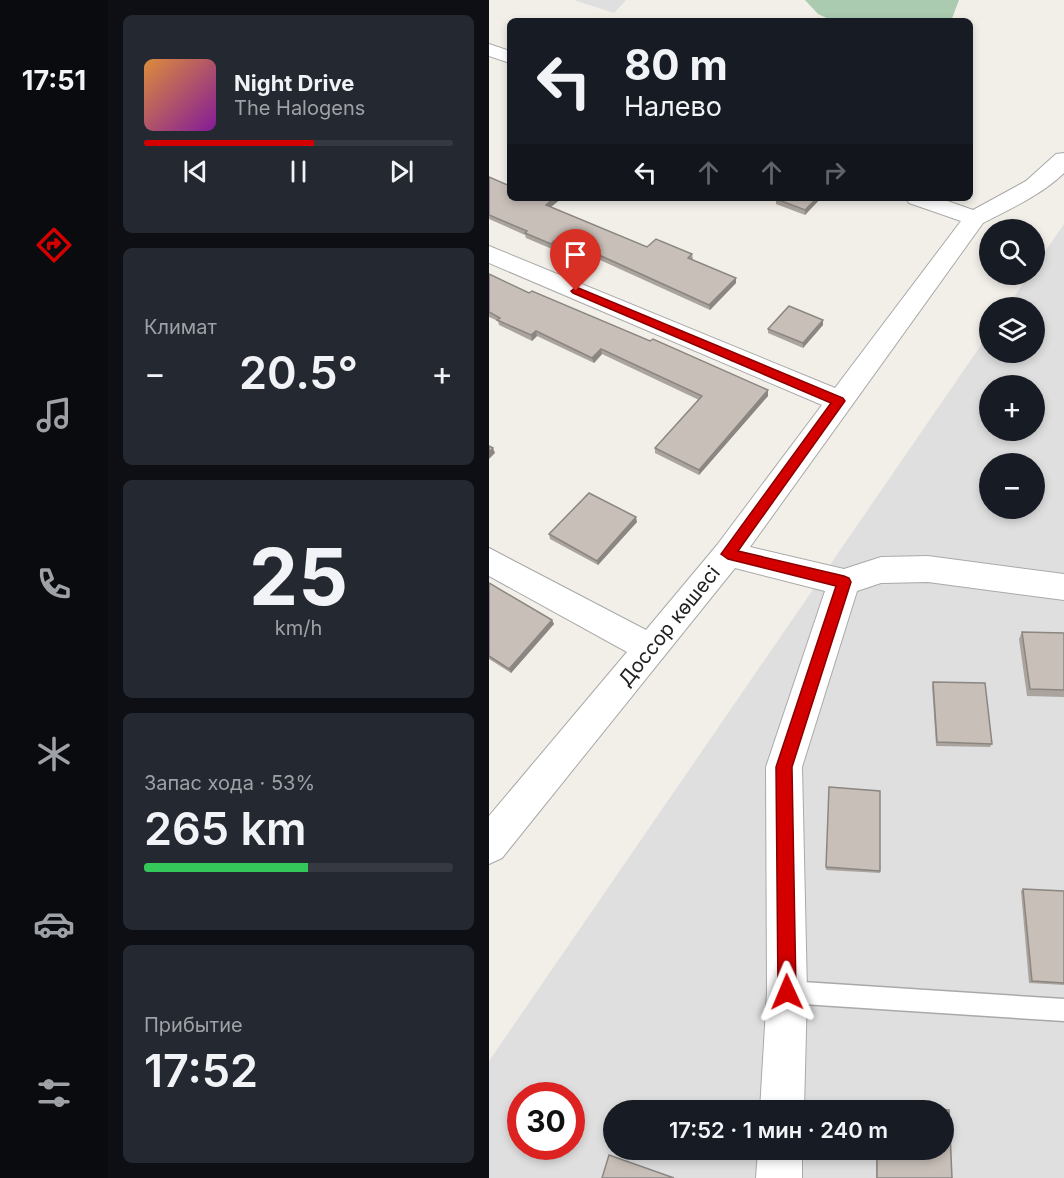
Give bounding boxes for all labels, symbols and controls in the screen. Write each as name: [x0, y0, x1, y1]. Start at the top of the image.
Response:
text: 80 m: [624, 39, 728, 90]
icon: left: [525, 42, 603, 120]
text: 17:51: [22, 64, 86, 97]
text: Night Drive: [234, 70, 354, 96]
text: Налево: [624, 90, 722, 123]
text: The Halogens: [234, 96, 365, 120]
icon: previous: [179, 155, 212, 188]
icon: pause: [282, 155, 315, 188]
icon: next: [385, 155, 418, 188]
icon: left: [629, 156, 662, 189]
icon: ahead: [692, 156, 725, 189]
icon: ahead: [755, 156, 788, 189]
icon: right: [818, 156, 851, 189]
map controls: [979, 219, 1045, 519]
button: search: [979, 219, 1045, 285]
icon: directions: [33, 224, 75, 266]
pin: [550, 229, 601, 291]
icon: arrive: [559, 238, 592, 271]
button: layers: [979, 297, 1045, 363]
text: Климат: [144, 315, 217, 339]
text: 20.5°: [239, 345, 358, 400]
text: −: [144, 353, 166, 393]
text: +: [431, 353, 453, 393]
button: +: [979, 375, 1045, 441]
icon: music: [33, 394, 75, 436]
button: −: [979, 453, 1045, 519]
text: 25: [249, 529, 348, 624]
street label: Доссор көшесі: [613, 561, 725, 691]
icon: phone: [33, 563, 75, 605]
text: km/h: [275, 616, 322, 640]
icon: climate: [33, 733, 75, 775]
text: Запас хода · 53%: [144, 771, 315, 795]
text: 265 km: [144, 801, 307, 856]
icon: car: [33, 903, 75, 945]
position arrow: [755, 960, 819, 1024]
text: Прибытие: [144, 1013, 243, 1037]
text: 17:52: [144, 1043, 258, 1098]
icon: filters: [33, 1072, 75, 1114]
speed limit sign: 30: [507, 1082, 585, 1160]
text: 17:52 · 1 мин · 240 m: [669, 1117, 888, 1143]

